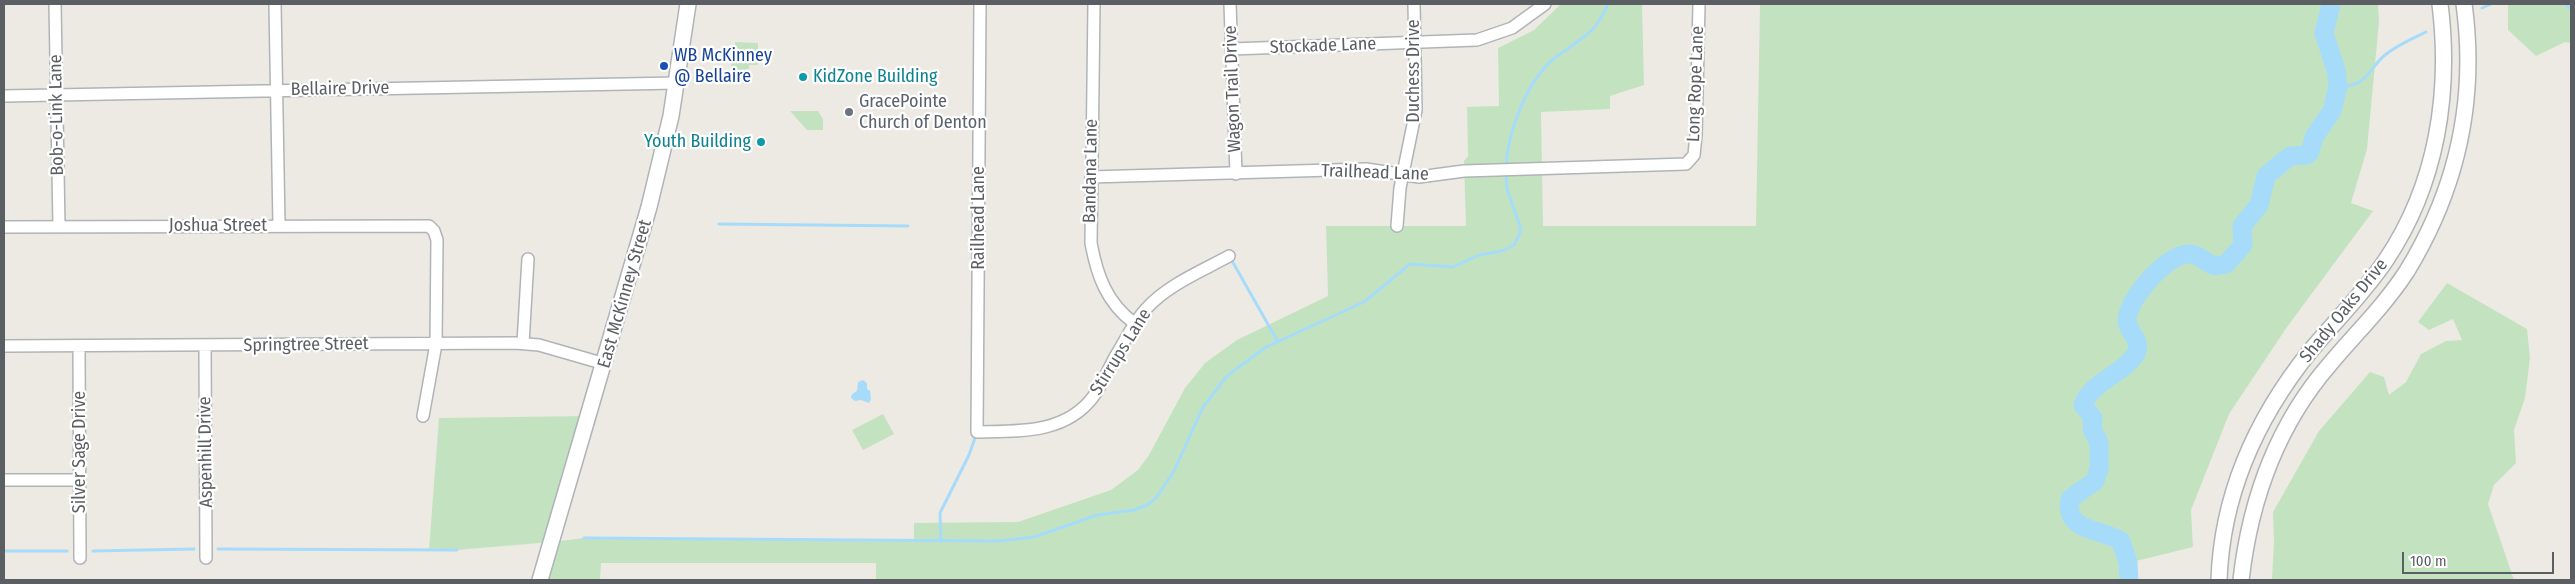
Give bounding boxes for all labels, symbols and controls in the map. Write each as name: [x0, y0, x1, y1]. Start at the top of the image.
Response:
street label: Duchess Drive: [1403, 19, 1425, 123]
street label: Wagon Trail Drive: [1220, 25, 1246, 153]
street label: Long Rope Lane: [1683, 26, 1709, 142]
street label: Stockade Lane: [1269, 33, 1377, 59]
place label: WB McKinney @ Bellaire: [674, 45, 772, 88]
street label: Bob-o-Link Lane: [45, 54, 69, 176]
marker: WB McKinney @ Bellaire: [658, 60, 670, 72]
place label: KidZone Building: [813, 66, 937, 88]
marker: KidZone Building: [797, 71, 809, 83]
street label: Bellaire Drive: [291, 77, 389, 101]
place label: GracePointe Church of Denton: [859, 91, 987, 134]
marker: GracePointe Church of Denton: [843, 106, 855, 118]
street label: Bandana Lane: [1079, 119, 1103, 223]
place label: Youth Building: [644, 131, 751, 153]
marker: Youth Building: [755, 136, 767, 148]
street label: Trailhead Lane: [1321, 160, 1429, 186]
street label: Railhead Lane: [968, 166, 990, 270]
street label: Joshua Street: [169, 215, 267, 237]
street label: East McKinney Street: [593, 217, 657, 371]
street label: Shady Oaks Drive: [2296, 255, 2392, 367]
street label: Stirrups Lane: [1086, 305, 1156, 399]
street label: Springtree Street: [243, 333, 369, 357]
street label: Silver Sage Drive: [69, 391, 91, 513]
street label: Aspenhill Drive: [194, 396, 218, 508]
scale bar: [2405, 542, 2558, 574]
text: 100 m: [2410, 552, 2447, 570]

